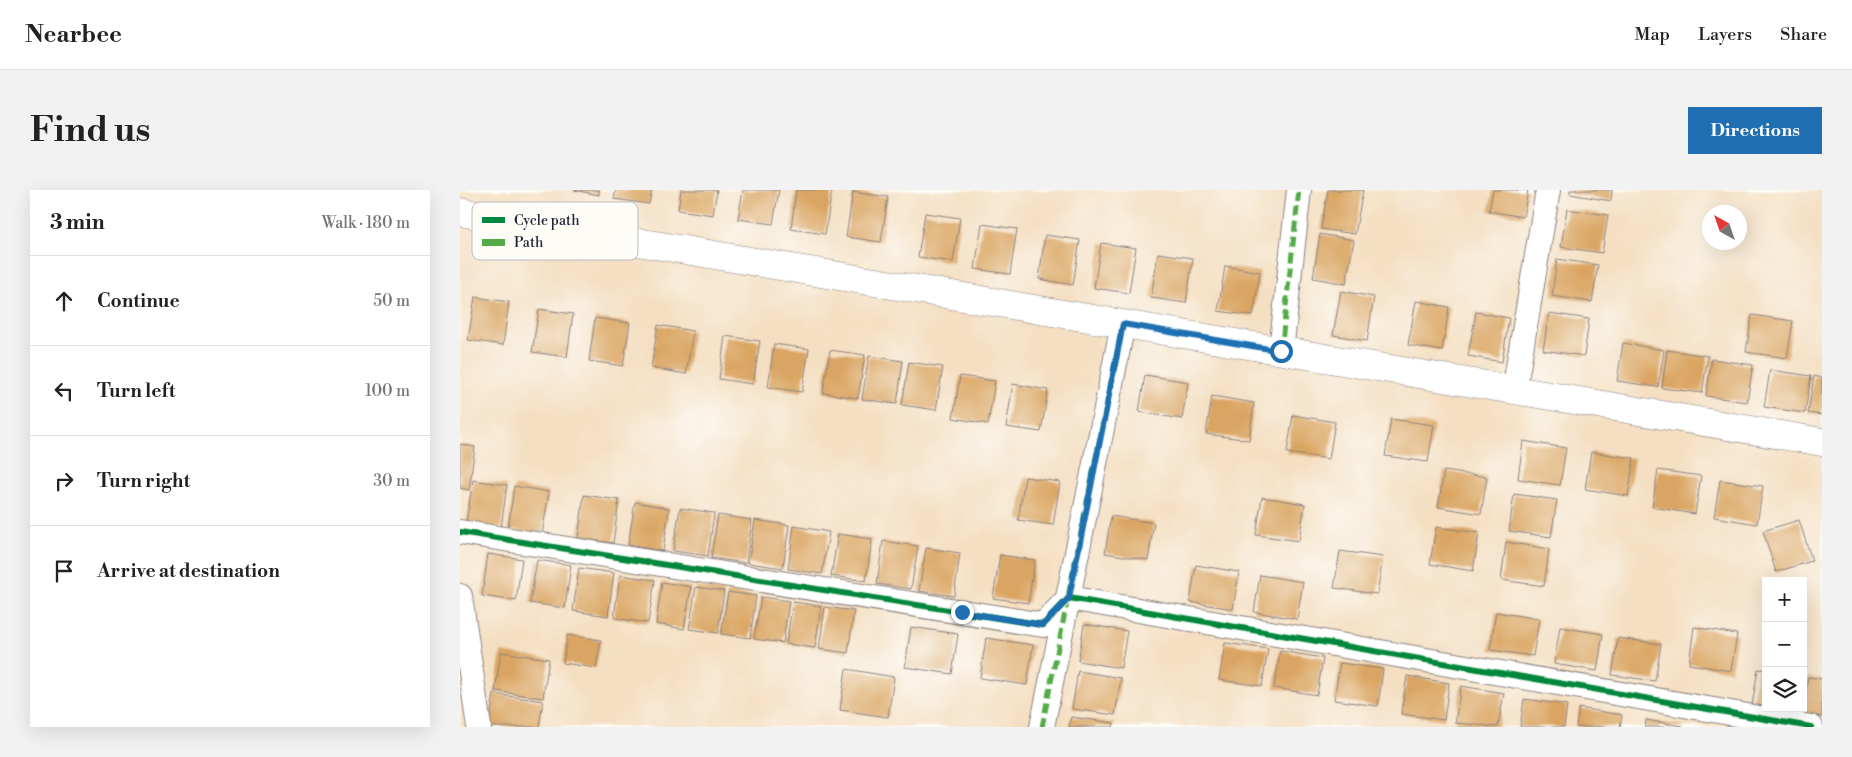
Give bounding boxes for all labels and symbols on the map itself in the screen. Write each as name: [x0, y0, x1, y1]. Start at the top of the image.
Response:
legend: [472, 202, 638, 260]
north arrow: [1702, 205, 1747, 250]
text: Cycle path: [514, 212, 580, 230]
text: Path: [514, 234, 544, 252]
route start: [1270, 340, 1293, 363]
route end: [951, 601, 974, 624]

